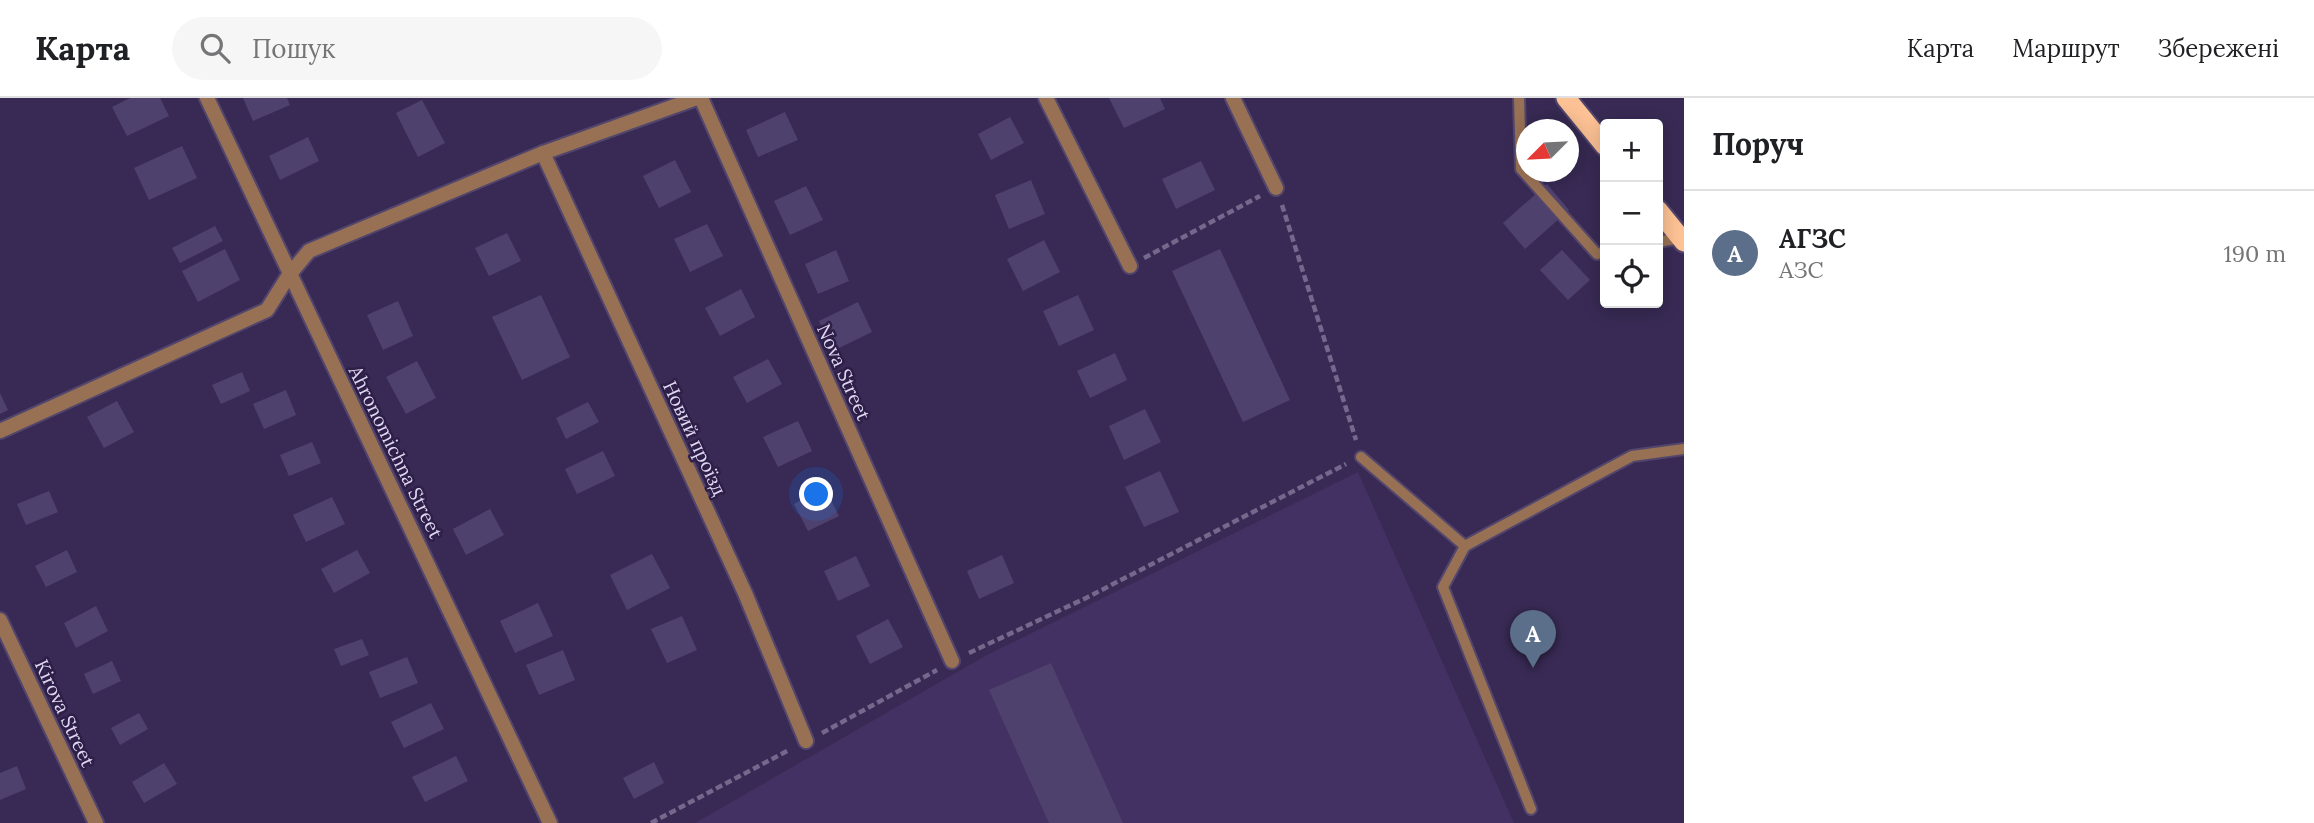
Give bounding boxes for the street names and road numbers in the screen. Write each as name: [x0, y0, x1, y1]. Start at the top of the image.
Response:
street label: Nova Street: [812, 320, 876, 425]
street label: Ahronomichna Street: [343, 361, 449, 543]
street label: Новий проїзд: [658, 377, 732, 499]
street label: Kirova Street: [30, 656, 101, 771]

